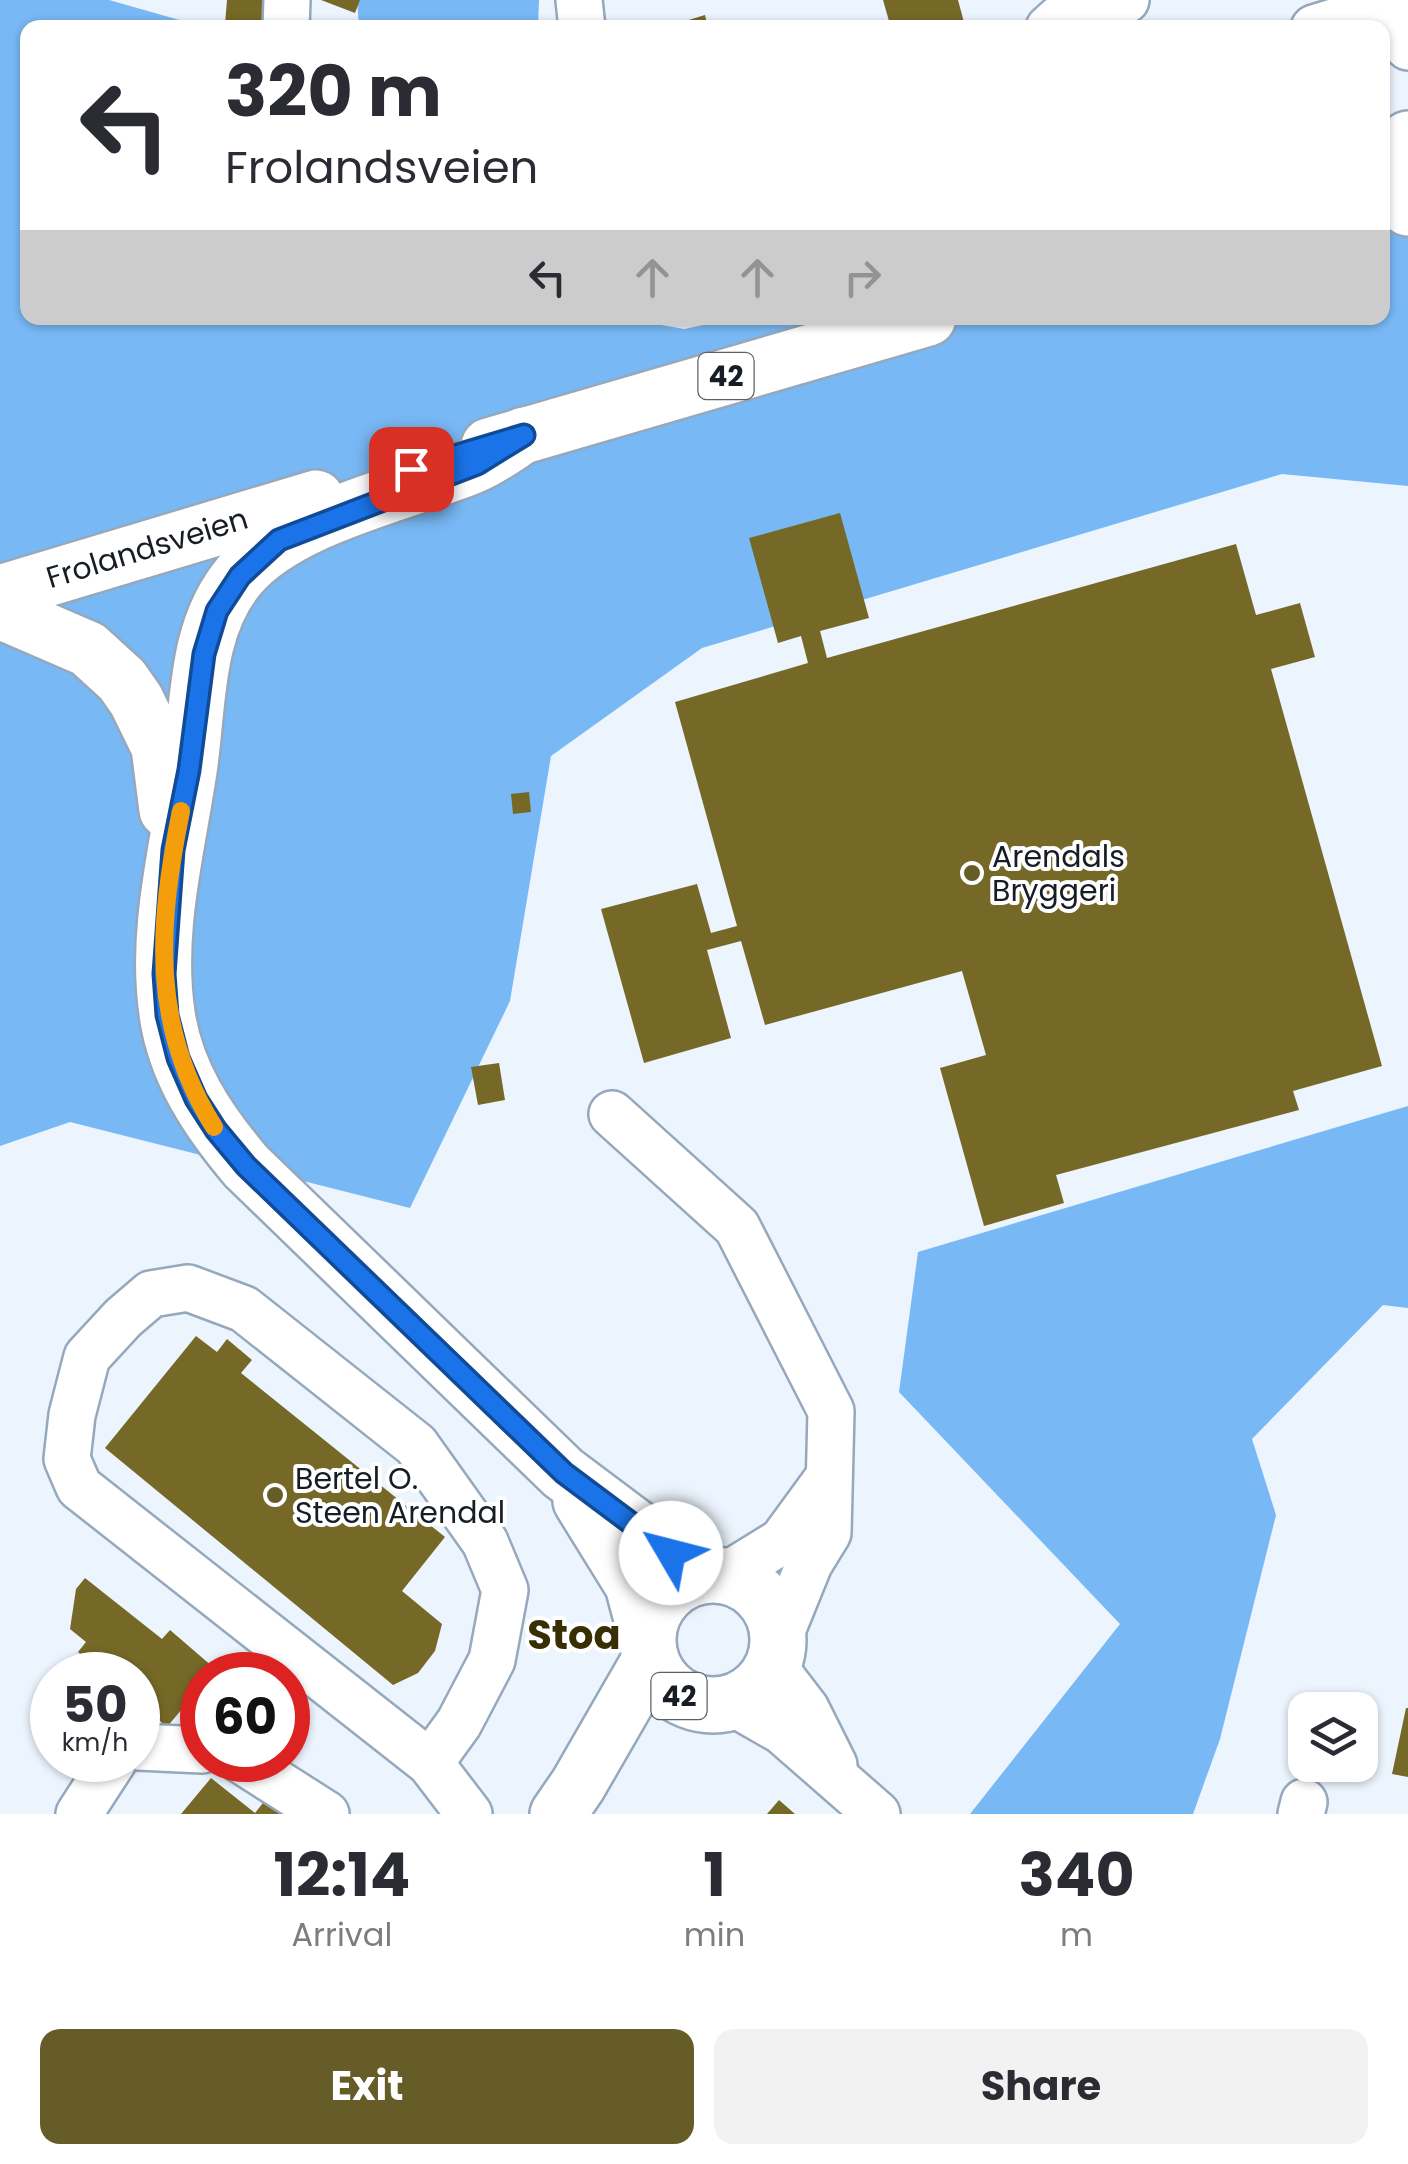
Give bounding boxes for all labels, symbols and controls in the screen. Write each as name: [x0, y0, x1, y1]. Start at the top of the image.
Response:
text: 320 m: [225, 42, 442, 141]
icon: left: [60, 60, 190, 190]
text: Frolandsveien: [225, 136, 538, 199]
icon: left: [520, 250, 575, 305]
icon: ahead: [625, 250, 680, 305]
icon: ahead: [730, 250, 785, 305]
icon: right: [835, 250, 890, 305]
road number: 42: [698, 353, 754, 399]
pin: [369, 427, 454, 512]
icon: arrive: [384, 442, 439, 497]
street label: Frolandsveien: [41, 497, 253, 599]
place label: Arendals Bryggeri: [992, 835, 1125, 912]
marker: Arendals Bryggeri: [961, 862, 983, 884]
place label: Bertel O. Steen Arendal: [295, 1457, 505, 1534]
marker: Bertel O. Steen Arendal: [264, 1484, 286, 1506]
position arrow: [619, 1501, 723, 1605]
district label: Stoa: [527, 1607, 621, 1663]
speed limit sign: 60: [180, 1652, 310, 1782]
text: 50: [62, 1669, 128, 1740]
road number: 42: [652, 1673, 706, 1719]
map controls: [1288, 1692, 1378, 1782]
button: layers: [1288, 1692, 1378, 1782]
text: km/h: [62, 1725, 128, 1760]
text: 12:14: [273, 1833, 410, 1917]
text: 1: [703, 1833, 726, 1917]
text: 340: [1019, 1833, 1135, 1917]
text: Arrival: [292, 1912, 392, 1957]
text: min: [684, 1912, 745, 1957]
text: m: [1060, 1912, 1093, 1957]
button: Exit: [40, 2029, 694, 2144]
button: Share: [714, 2029, 1368, 2144]

